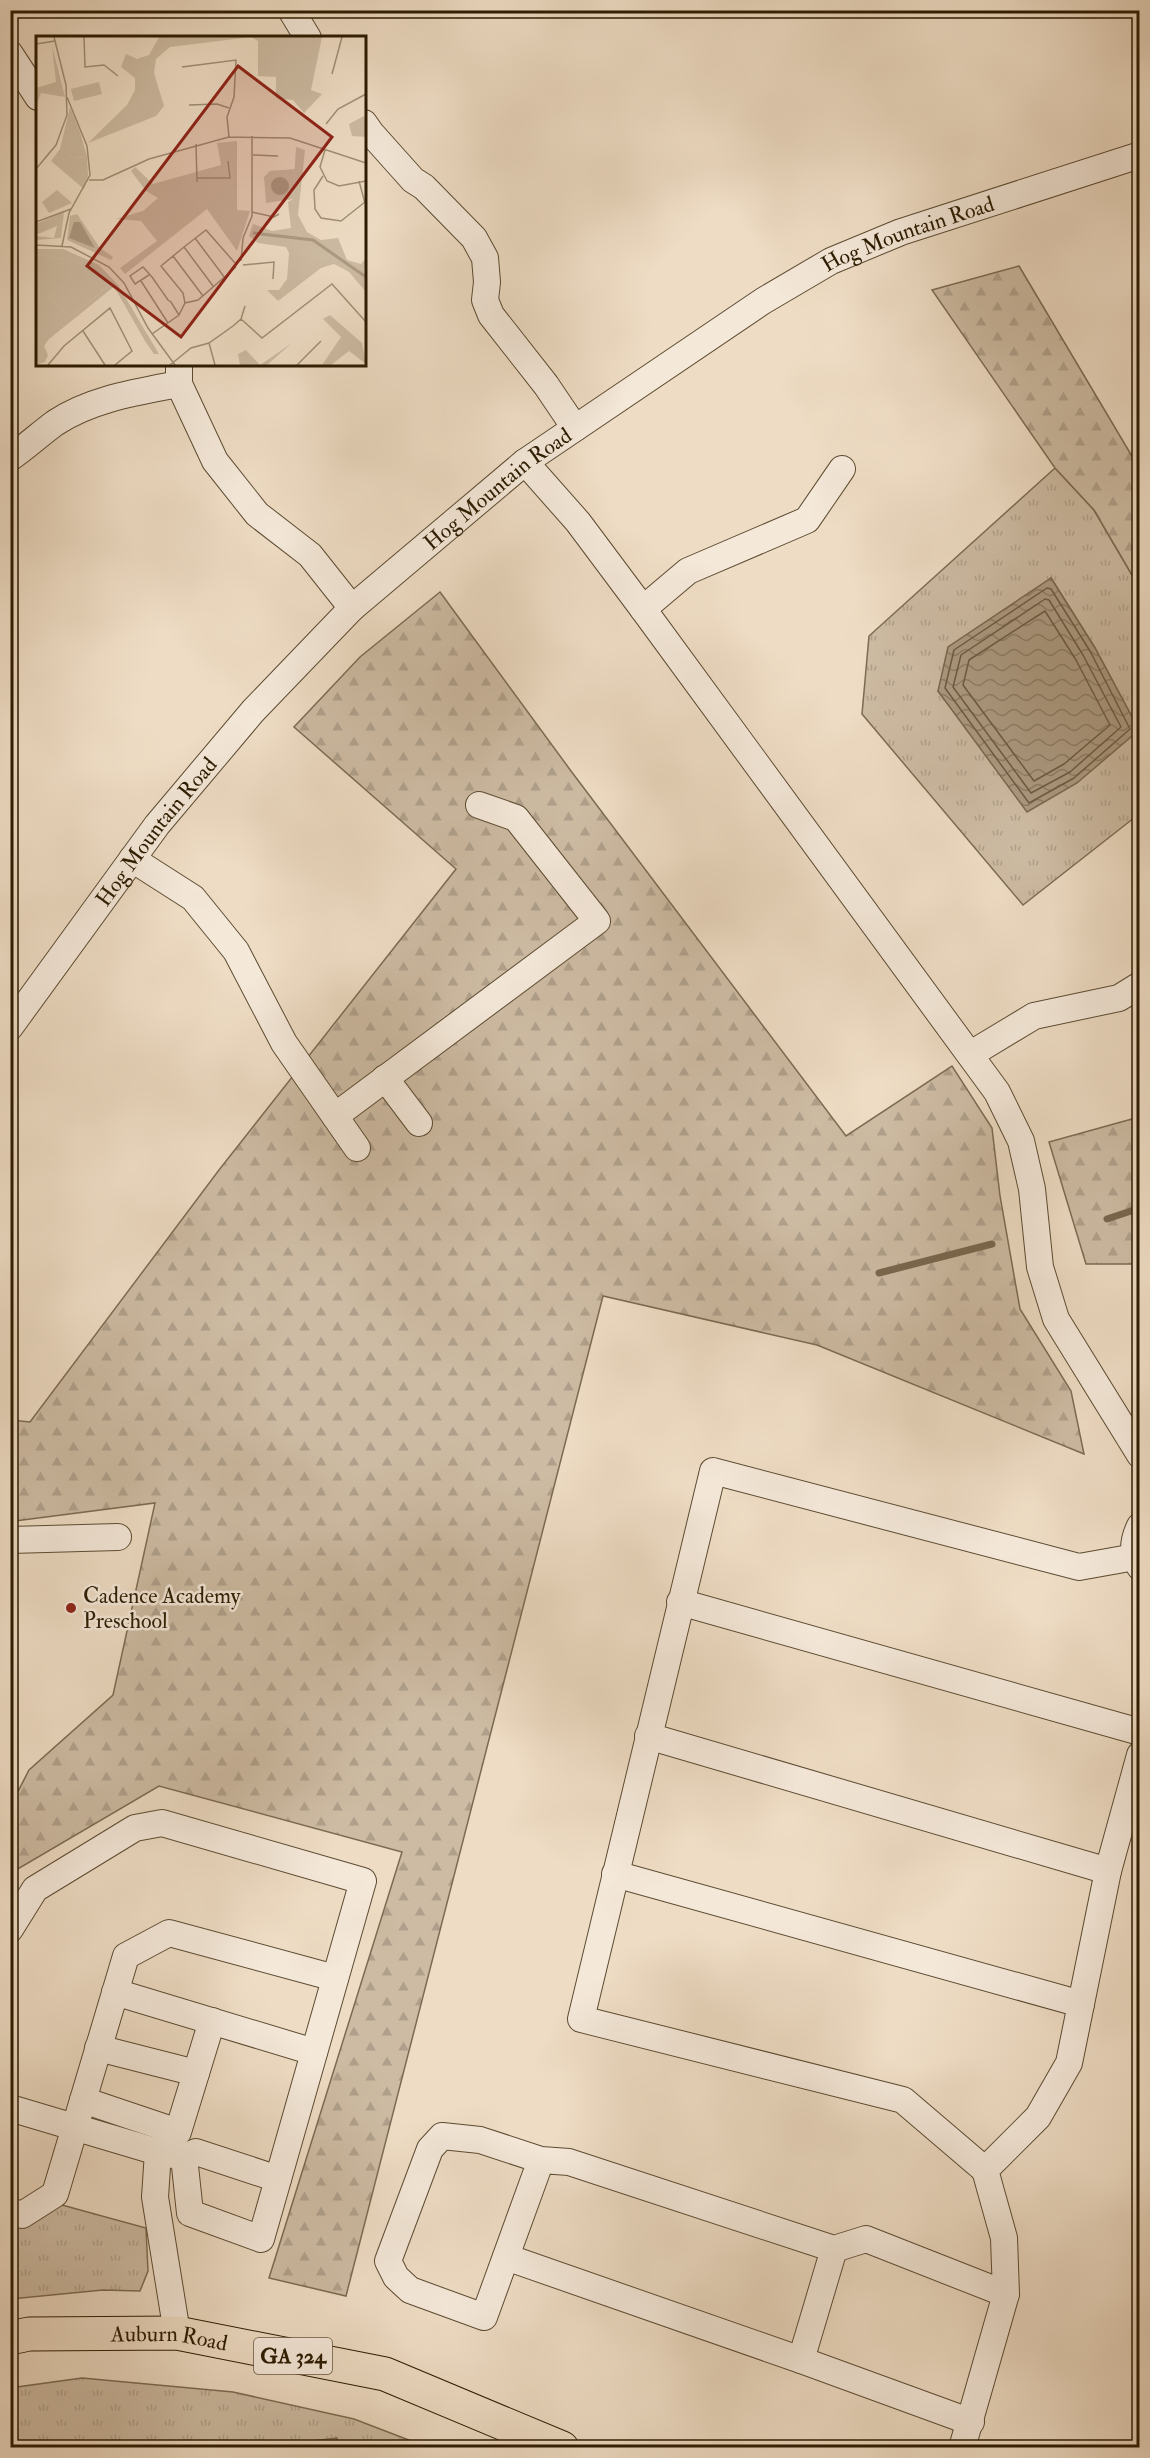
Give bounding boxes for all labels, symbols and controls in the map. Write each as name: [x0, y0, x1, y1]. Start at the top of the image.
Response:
inset map: [36, 36, 366, 366]
street label: Hog Mountain Road: [816, 190, 998, 279]
street label: Hog Mountain Road: [418, 422, 577, 557]
street label: Hog Mountain Road: [90, 751, 223, 912]
place label: Cadence Academy Preschool: [83, 1582, 241, 1635]
marker: Cadence Academy Preschool: [64, 1601, 78, 1615]
street label: Auburn Road: [110, 2320, 230, 2358]
road number: GA 324: [254, 2338, 332, 2374]

